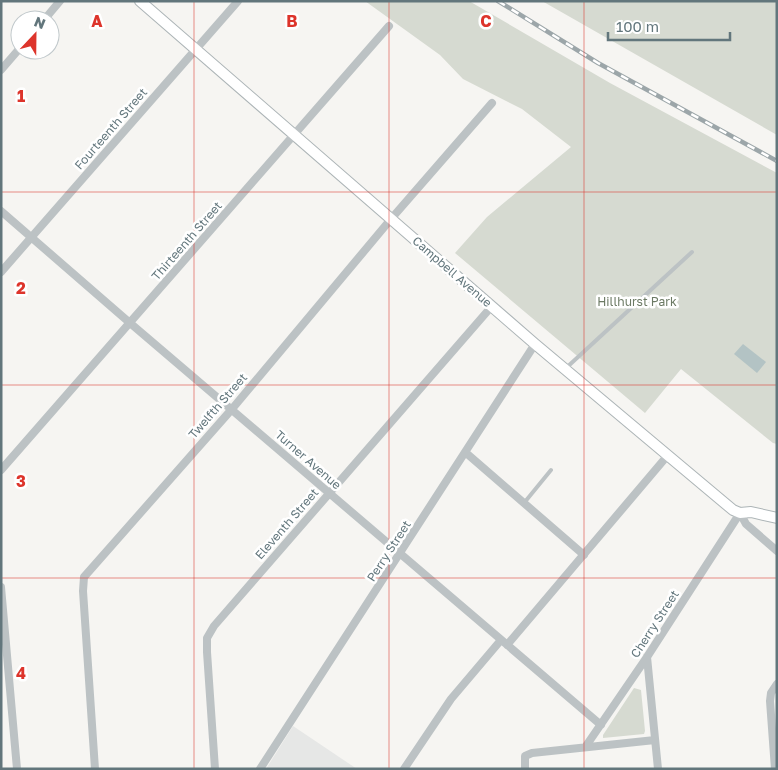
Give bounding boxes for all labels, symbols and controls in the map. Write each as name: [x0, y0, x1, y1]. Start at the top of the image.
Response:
north arrow: [10, 10, 60, 60]
scale bar: [608, 10, 730, 42]
text: A: [91, 11, 103, 31]
text: B: [286, 11, 298, 31]
text: C: [480, 11, 492, 31]
text: N: [32, 13, 48, 32]
text: 100 m: [616, 17, 659, 35]
street label: Fourteenth Street: [71, 85, 150, 172]
text: 1: [17, 86, 25, 106]
street label: Thirteenth Street: [148, 198, 225, 283]
street label: Campbell Avenue: [410, 233, 495, 310]
text: 2: [16, 278, 26, 298]
park label: Hillhurst Park: [597, 294, 677, 309]
street label: Twelfth Street: [185, 370, 250, 441]
street label: Turner Avenue: [272, 427, 344, 492]
text: 3: [16, 471, 26, 491]
street label: Eleventh Street: [252, 485, 322, 562]
street label: Perry Street: [363, 517, 414, 584]
street label: Cherry Street: [627, 587, 682, 660]
text: 4: [16, 663, 26, 683]

